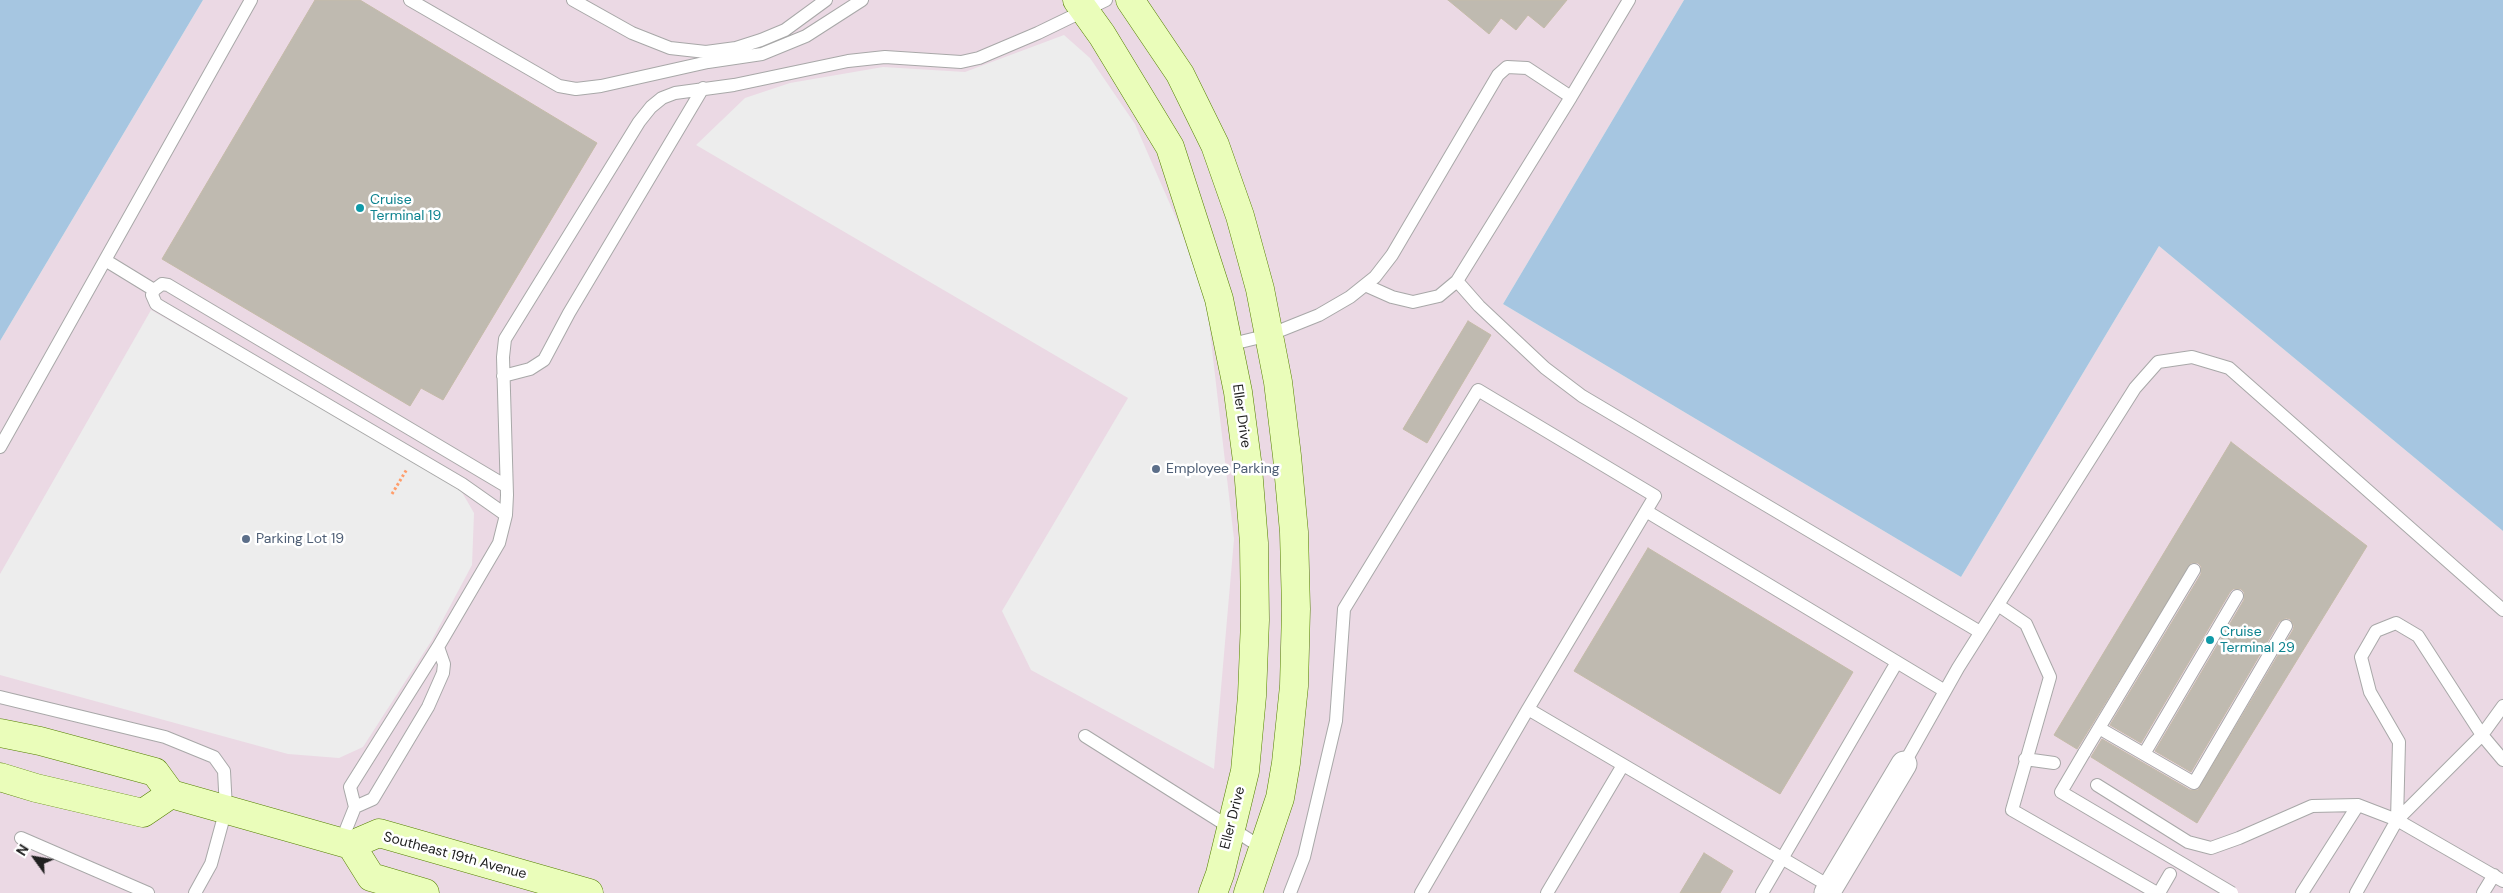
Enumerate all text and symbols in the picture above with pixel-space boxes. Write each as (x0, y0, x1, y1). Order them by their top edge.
place label: Cruise Terminal 19 (370, 192, 441, 224)
marker: Cruise Terminal 19 (354, 202, 366, 214)
street label: Eller Drive (1228, 383, 1254, 449)
place label: Employee Parking (1166, 461, 1280, 477)
marker: Employee Parking (1150, 463, 1162, 475)
place label: Parking Lot 19 (256, 531, 344, 547)
marker: Parking Lot 19 (240, 533, 252, 545)
place label: Cruise Terminal 29 (2220, 624, 2295, 656)
marker: Cruise Terminal 29 (2204, 634, 2216, 646)
street label: Eller Drive (1217, 785, 1249, 851)
street label: Southeast 19th Avenue (382, 829, 528, 883)
north arrow (10, 833, 60, 883)
text: N (12, 841, 33, 859)

